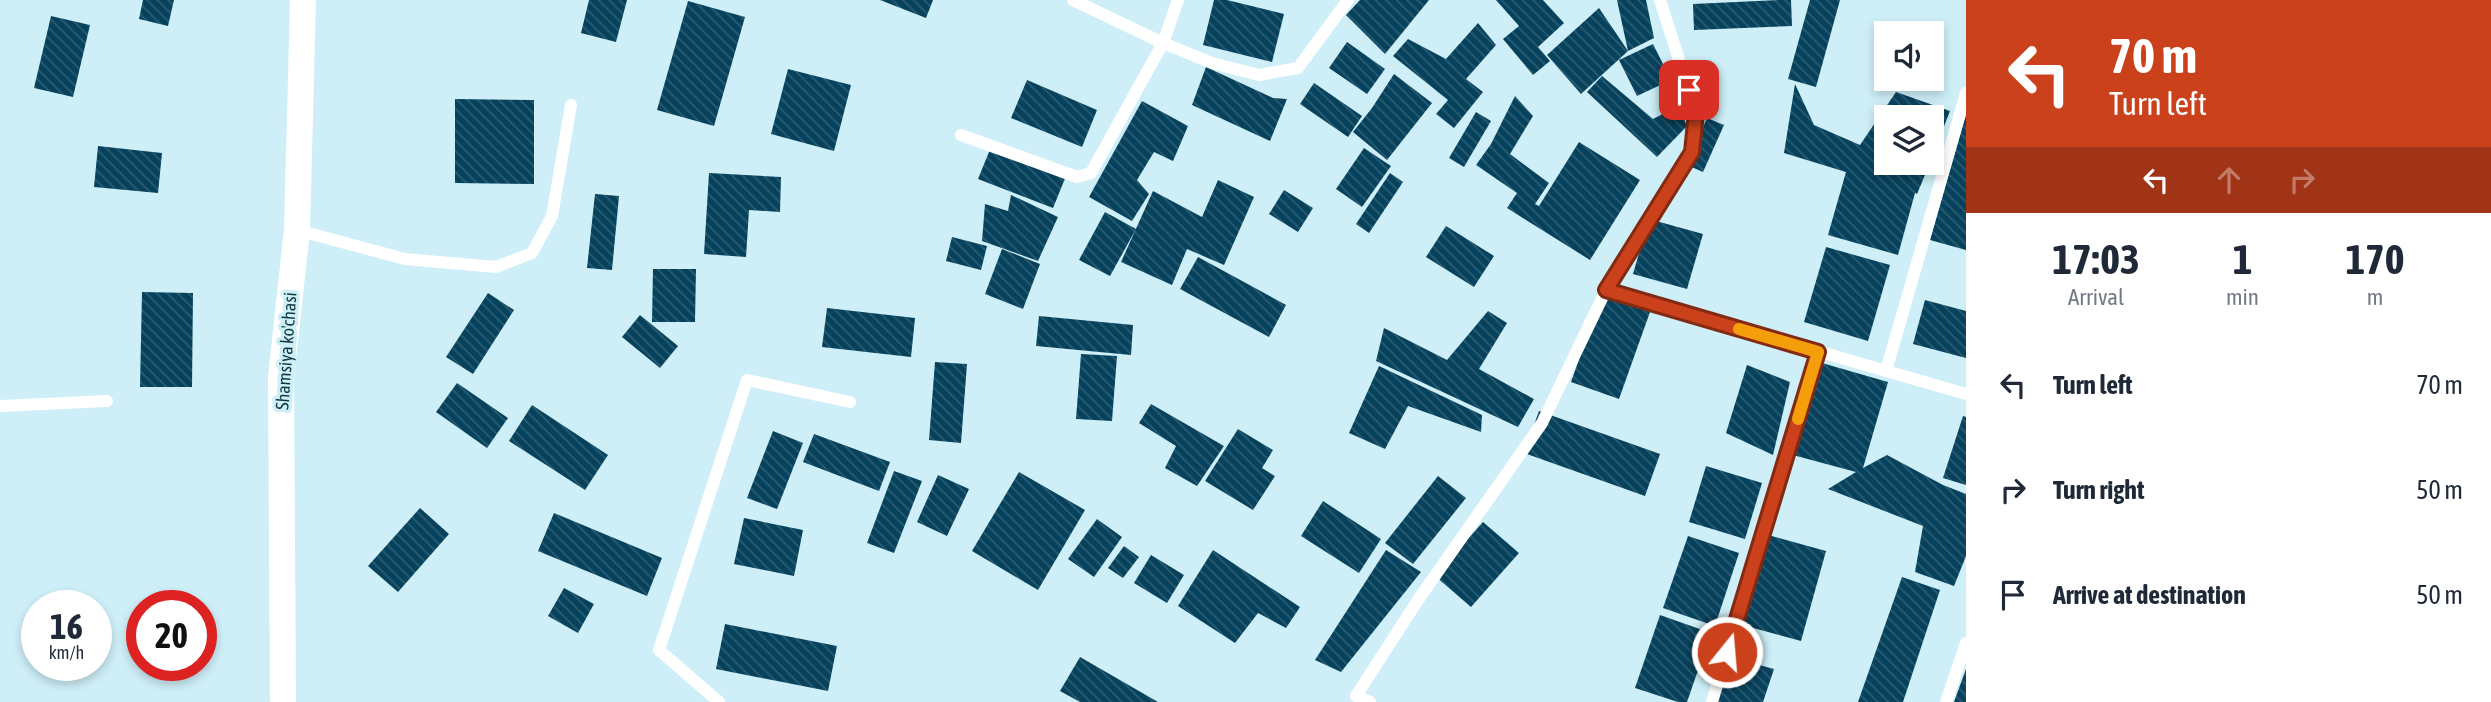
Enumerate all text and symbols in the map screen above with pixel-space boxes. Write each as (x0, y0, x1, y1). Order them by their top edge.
map controls (1874, 21, 1944, 175)
button: sound (1874, 21, 1944, 91)
text: 70 m (2109, 27, 2197, 83)
icon: left (1994, 28, 2085, 119)
pin (1659, 60, 1719, 120)
icon: arrive (1670, 71, 1708, 109)
text: Turn left (2109, 85, 2207, 122)
button: layers (1874, 105, 1944, 175)
icon: left (2137, 161, 2175, 199)
icon: ahead (2210, 161, 2248, 199)
icon: right (2283, 161, 2321, 199)
text: 17:03 (2052, 235, 2140, 283)
text: 1 (2233, 235, 2252, 283)
text: 170 (2345, 235, 2405, 283)
text: Arrival (2068, 284, 2124, 310)
text: min (2226, 284, 2259, 310)
text: m (2367, 284, 2383, 310)
street label: Shamsiya ko'chasi (271, 291, 301, 411)
icon: left (1994, 366, 2032, 404)
text: Turn left (2053, 370, 2133, 400)
text: 70 m (2416, 370, 2463, 400)
icon: right (1994, 471, 2032, 509)
text: Turn right (2053, 475, 2144, 505)
text: 50 m (2416, 475, 2463, 505)
icon: arrive (1994, 576, 2032, 614)
text: Arrive at destination (2053, 580, 2246, 610)
text: 50 m (2416, 580, 2463, 610)
speed limit sign: 20 (126, 590, 217, 681)
text: 16 (50, 606, 83, 646)
position arrow (1690, 615, 1764, 689)
text: km/h (49, 642, 84, 663)

